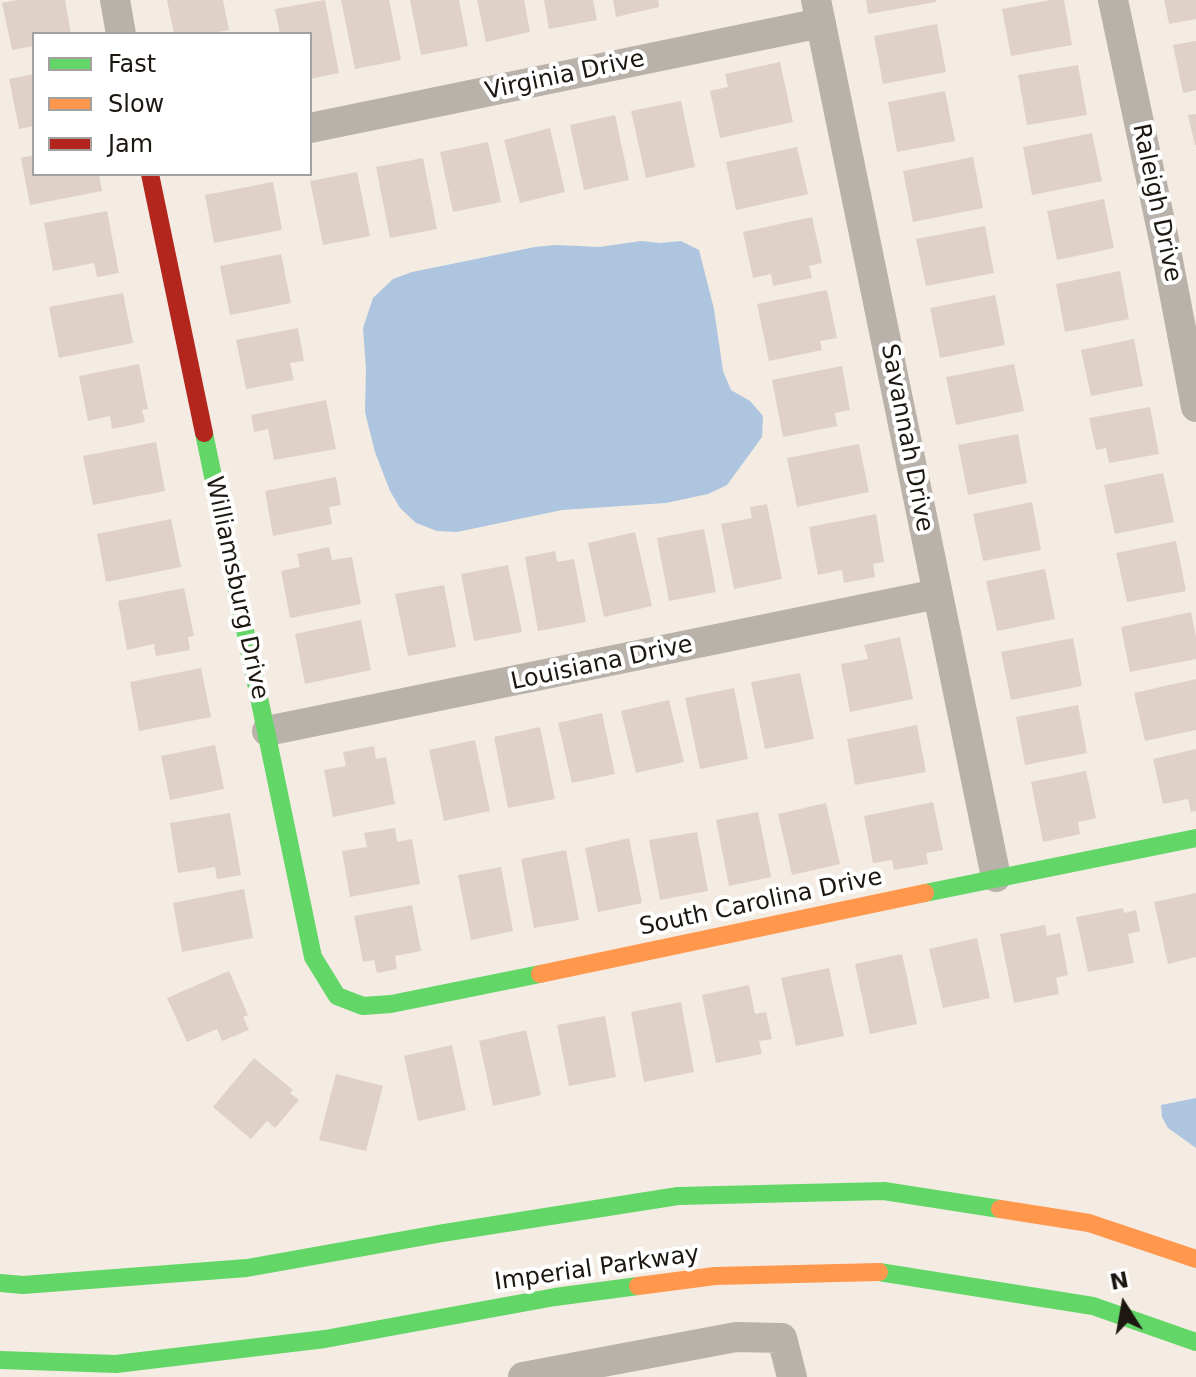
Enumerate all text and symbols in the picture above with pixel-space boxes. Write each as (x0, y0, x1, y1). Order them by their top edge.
legend (32, 32, 312, 176)
street label: Virginia Drive (483, 45, 647, 107)
text: Fast (108, 50, 156, 78)
text: Slow (108, 90, 164, 118)
street label: Raleigh Drive (1125, 121, 1187, 285)
text: Jam (108, 130, 153, 158)
street label: Savannah Drive (874, 342, 938, 534)
street label: Williamsburg Drive (198, 474, 274, 702)
street label: Louisiana Drive (509, 631, 695, 697)
street label: South Carolina Drive (637, 863, 885, 943)
street label: Imperial Parkway (493, 1240, 701, 1298)
north arrow (1084, 1265, 1164, 1345)
text: N (1108, 1267, 1131, 1295)

